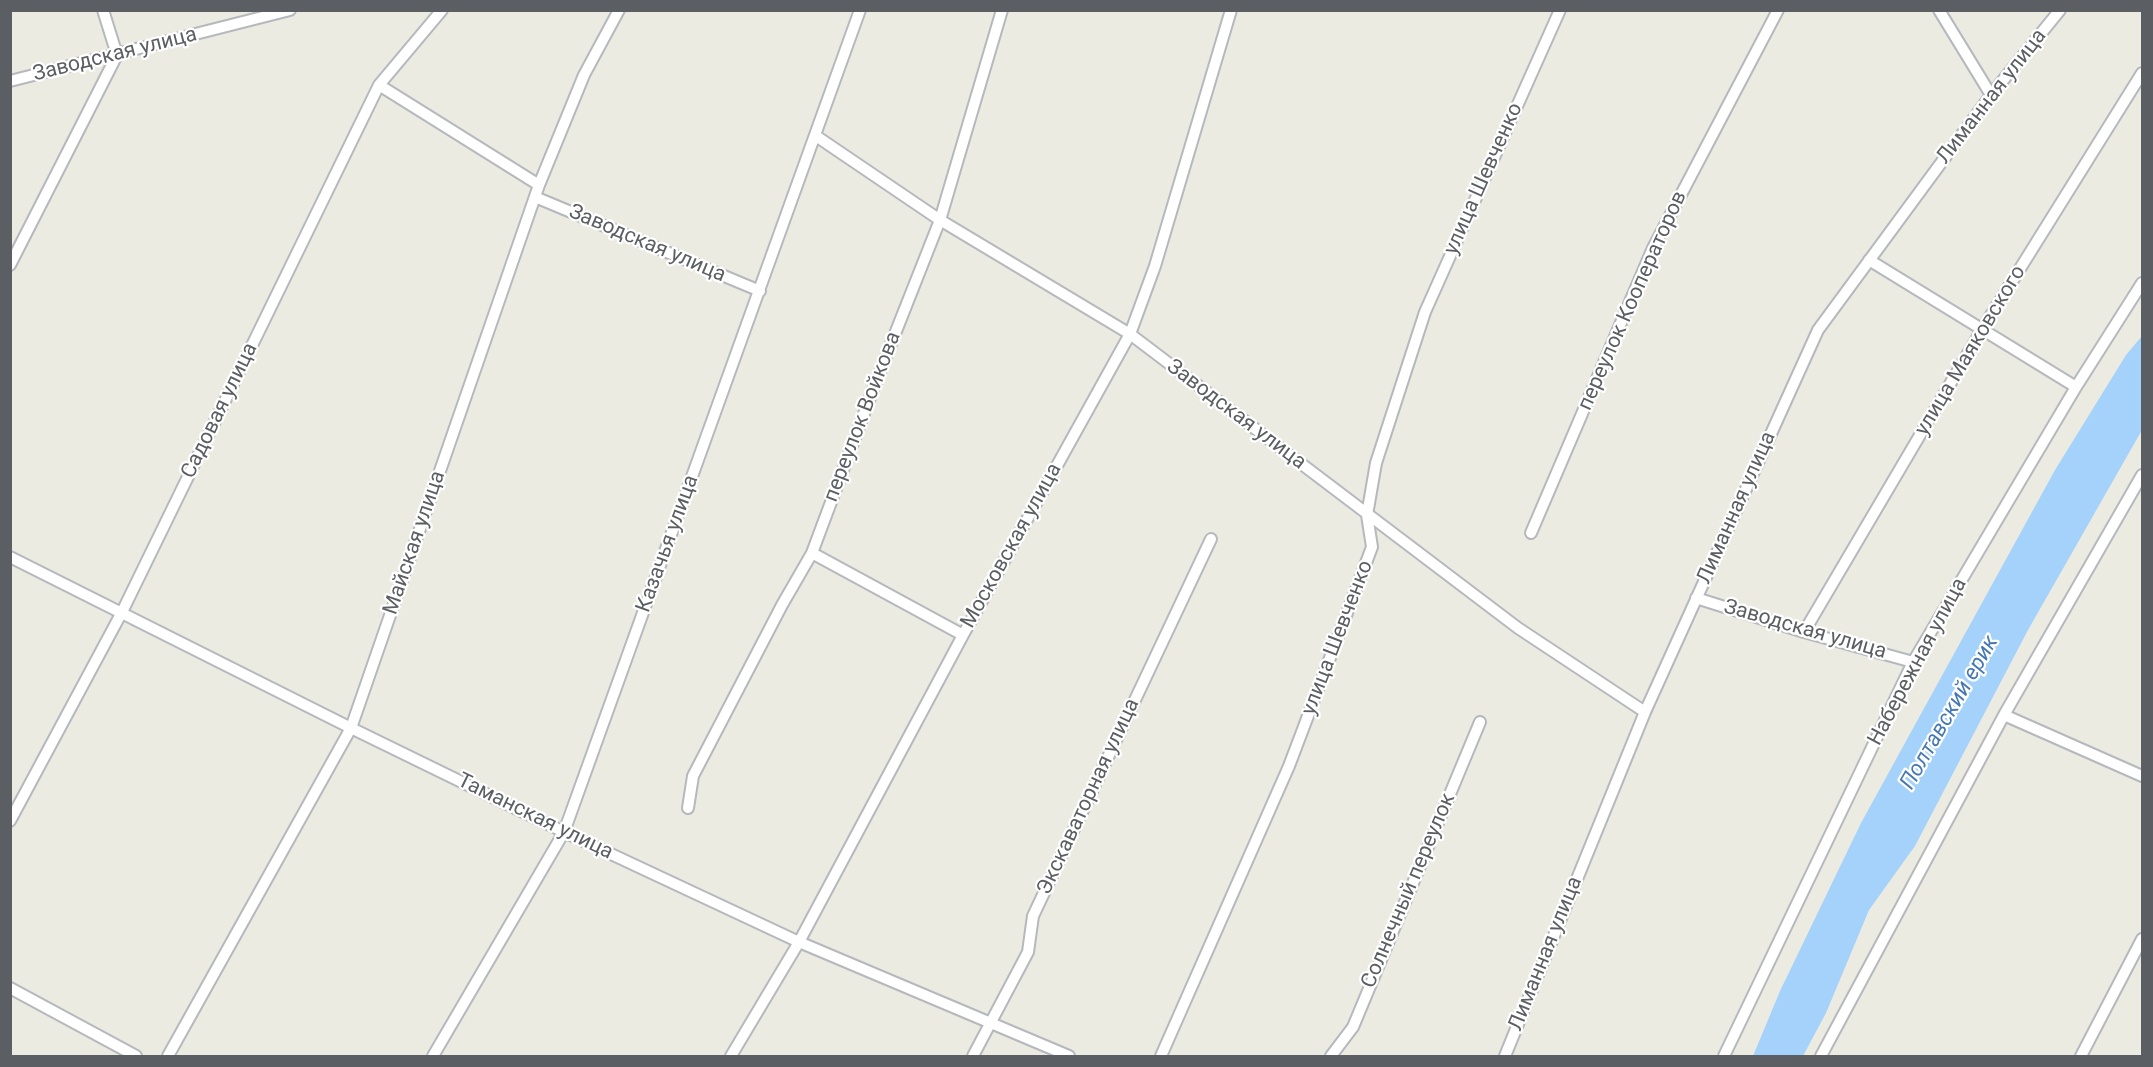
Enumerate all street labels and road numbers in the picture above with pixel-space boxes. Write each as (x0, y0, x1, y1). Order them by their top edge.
street label: Заводская улица (30, 22, 200, 88)
street label: Лиманная улица (1932, 25, 2052, 169)
street label: улица Шевченко (1439, 99, 1529, 259)
street label: переулок Кооператоров (1573, 188, 1693, 414)
street label: Заводская улица (565, 200, 729, 288)
street label: улица Маяковского (1910, 261, 2032, 441)
street label: переулок Войкова (819, 328, 907, 506)
street label: Садовая улица (176, 339, 264, 483)
street label: Заводская улица (1161, 354, 1311, 476)
street label: Лиманная улица (1692, 428, 1782, 588)
street label: Московская улица (956, 459, 1068, 633)
street label: Майская улица (379, 468, 451, 618)
street label: Казачья улица (631, 472, 705, 616)
street label: улица Шевченко (1297, 557, 1379, 719)
street label: Набережная улица (1863, 574, 1973, 750)
street label: Заводская улица (1721, 595, 1889, 665)
street label: Экскаваторная улица (1032, 695, 1146, 899)
street label: Таманская улица (453, 768, 617, 866)
street label: Солнечный переулок (1357, 790, 1461, 992)
street label: Лиманная улица (1504, 873, 1588, 1035)

